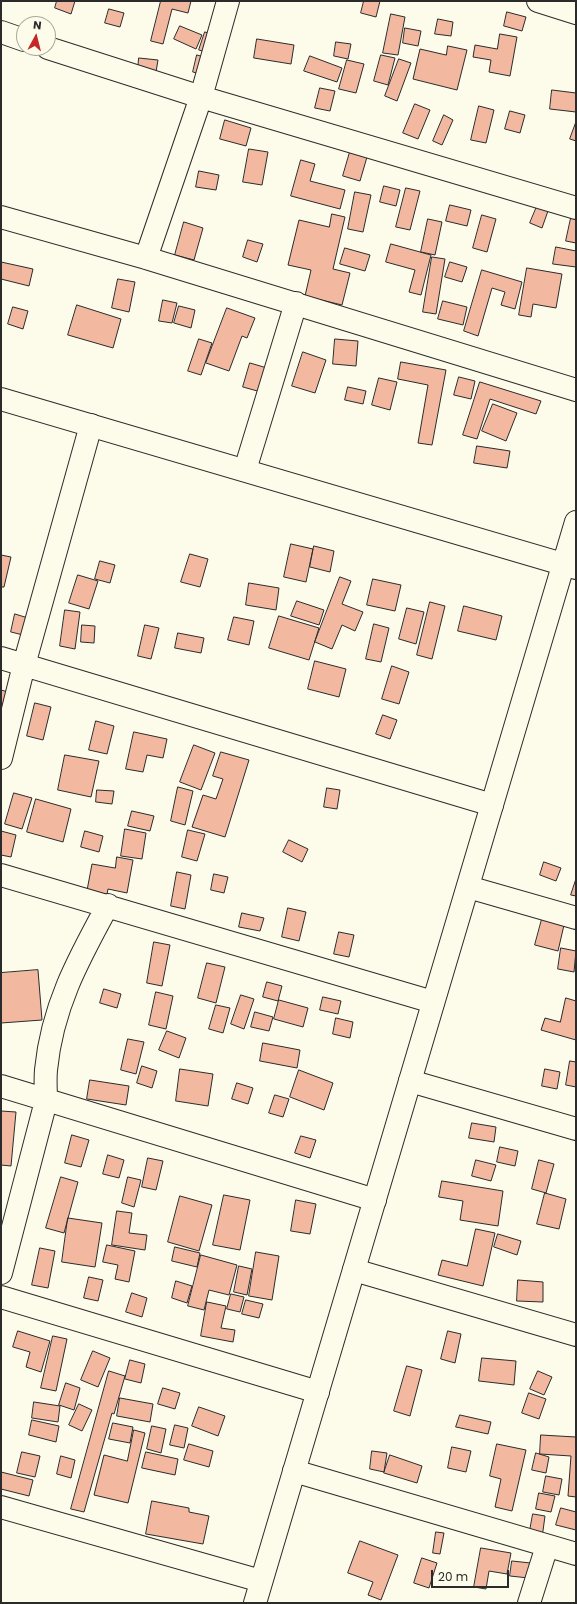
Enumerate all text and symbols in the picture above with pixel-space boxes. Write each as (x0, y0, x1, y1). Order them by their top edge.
north arrow (16, 16, 56, 56)
text: N (32, 17, 42, 34)
scale bar (433, 1562, 511, 1588)
text: 20 m (438, 1568, 468, 1585)

